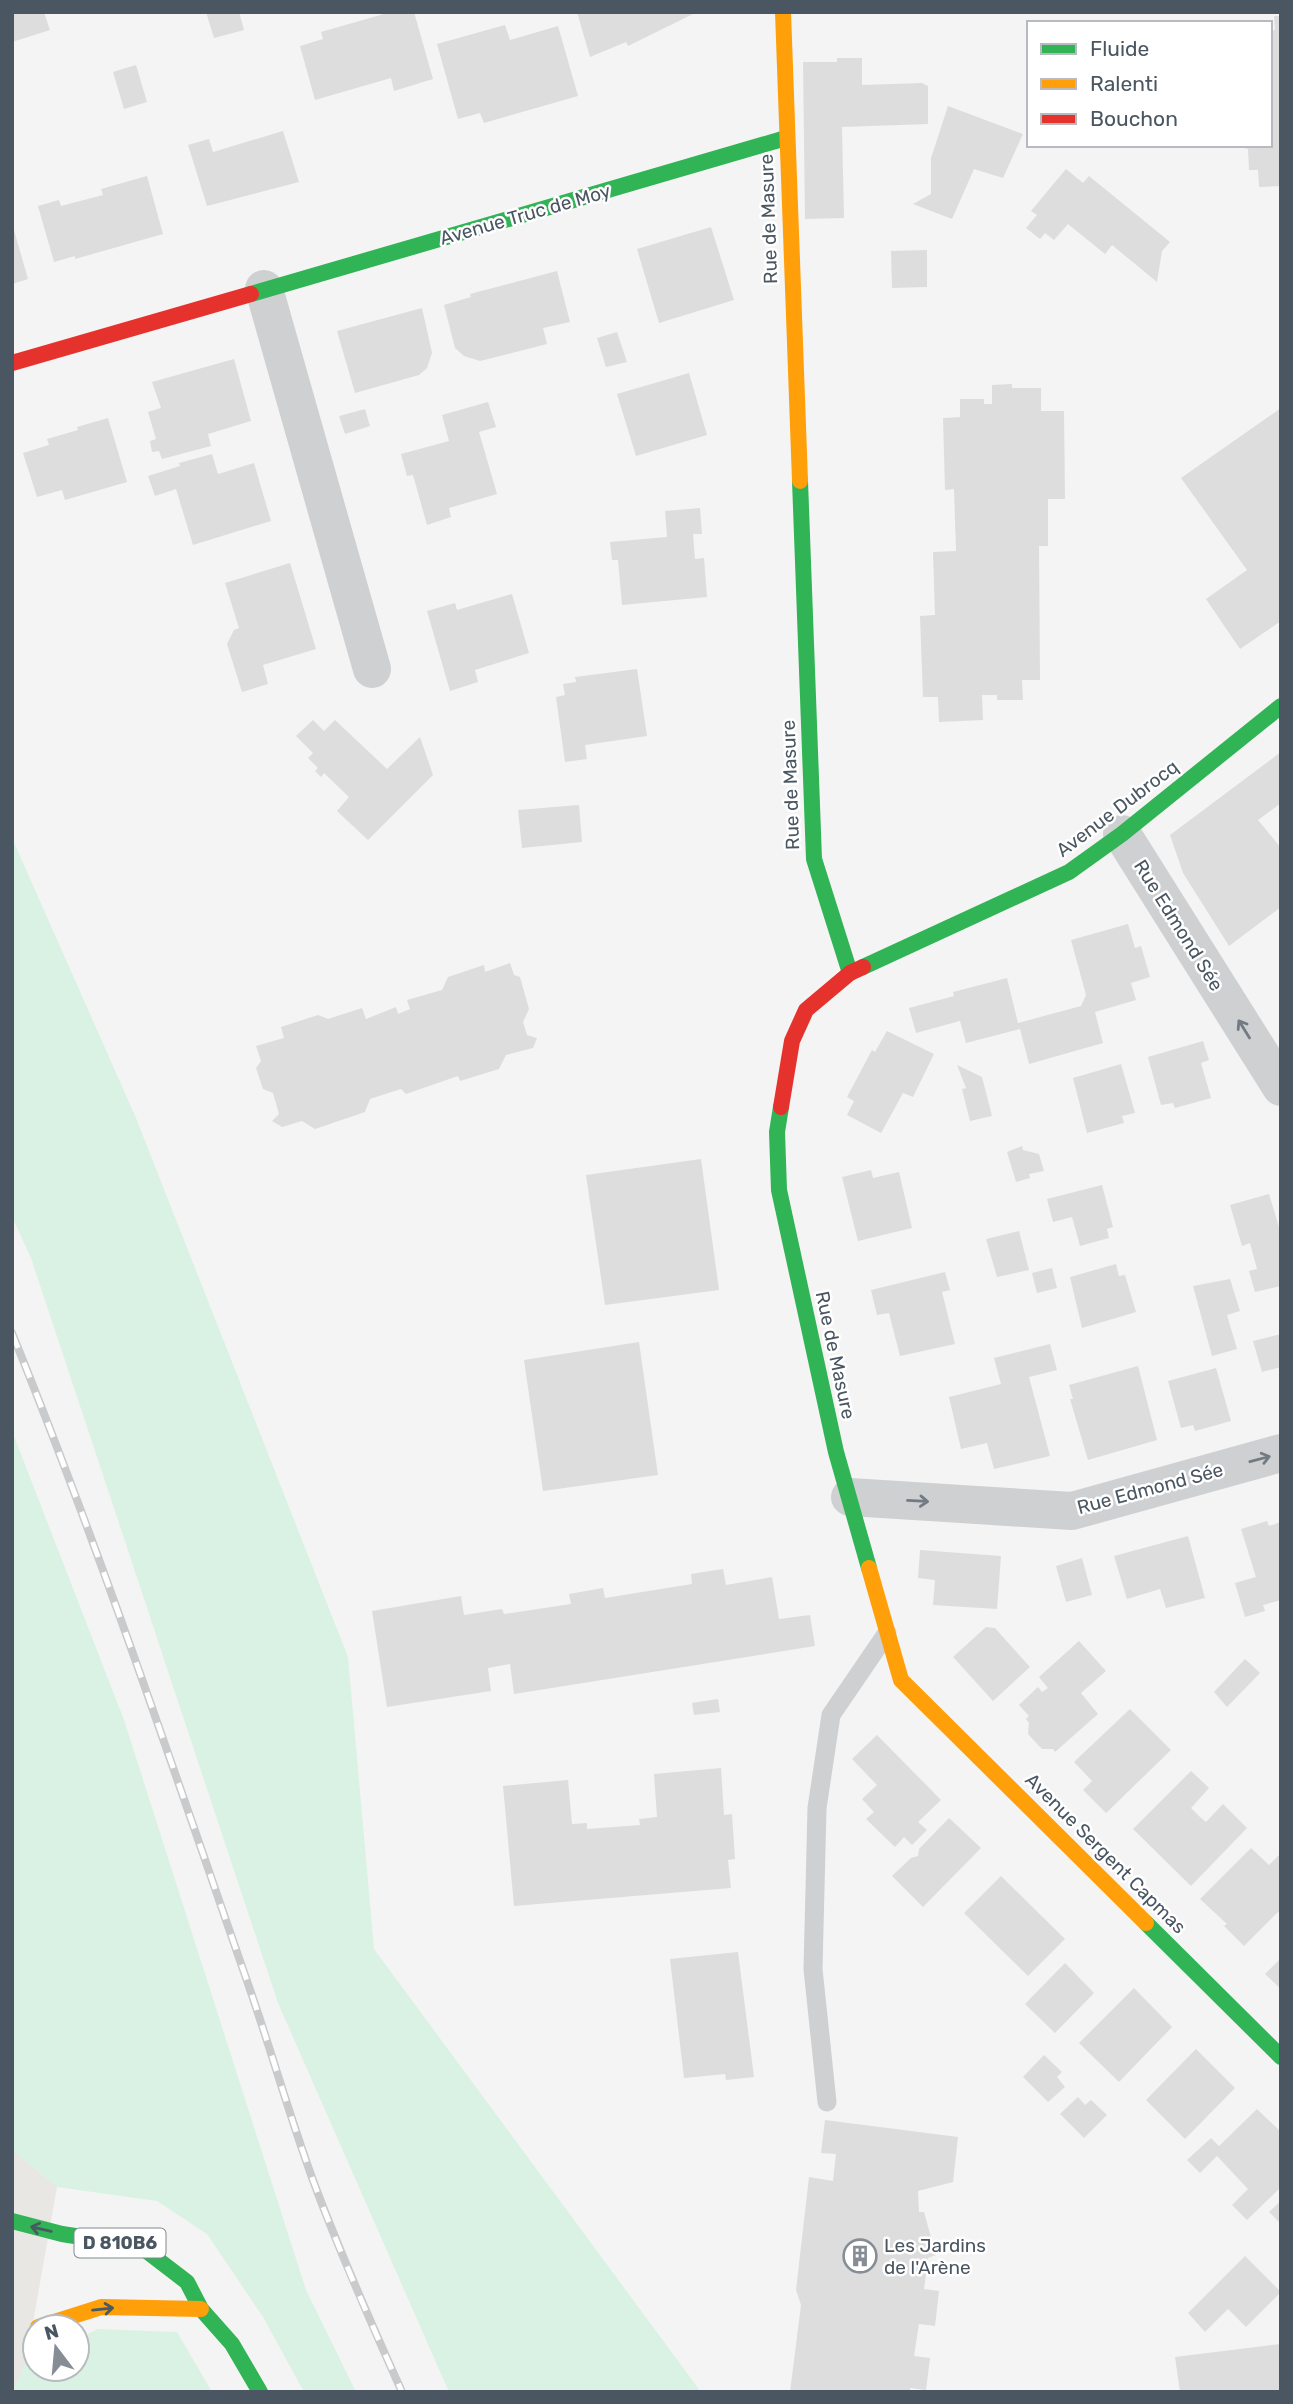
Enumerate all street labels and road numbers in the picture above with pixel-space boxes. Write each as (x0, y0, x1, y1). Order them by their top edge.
street label: Rue de Masure (755, 154, 782, 284)
street label: Avenue Truc de Moy (437, 179, 613, 250)
street label: Rue de Masure (777, 720, 804, 850)
street label: Avenue Dubrocq (1052, 755, 1183, 862)
street label: Rue Edmond Sée (1129, 855, 1228, 995)
street label: Rue de Masure (811, 1289, 860, 1421)
street label: Rue Edmond Sée (1075, 1458, 1226, 1519)
street label: Avenue Sergent Capmas (1021, 1768, 1191, 1938)
road number: D 810B6 (74, 2228, 166, 2258)

